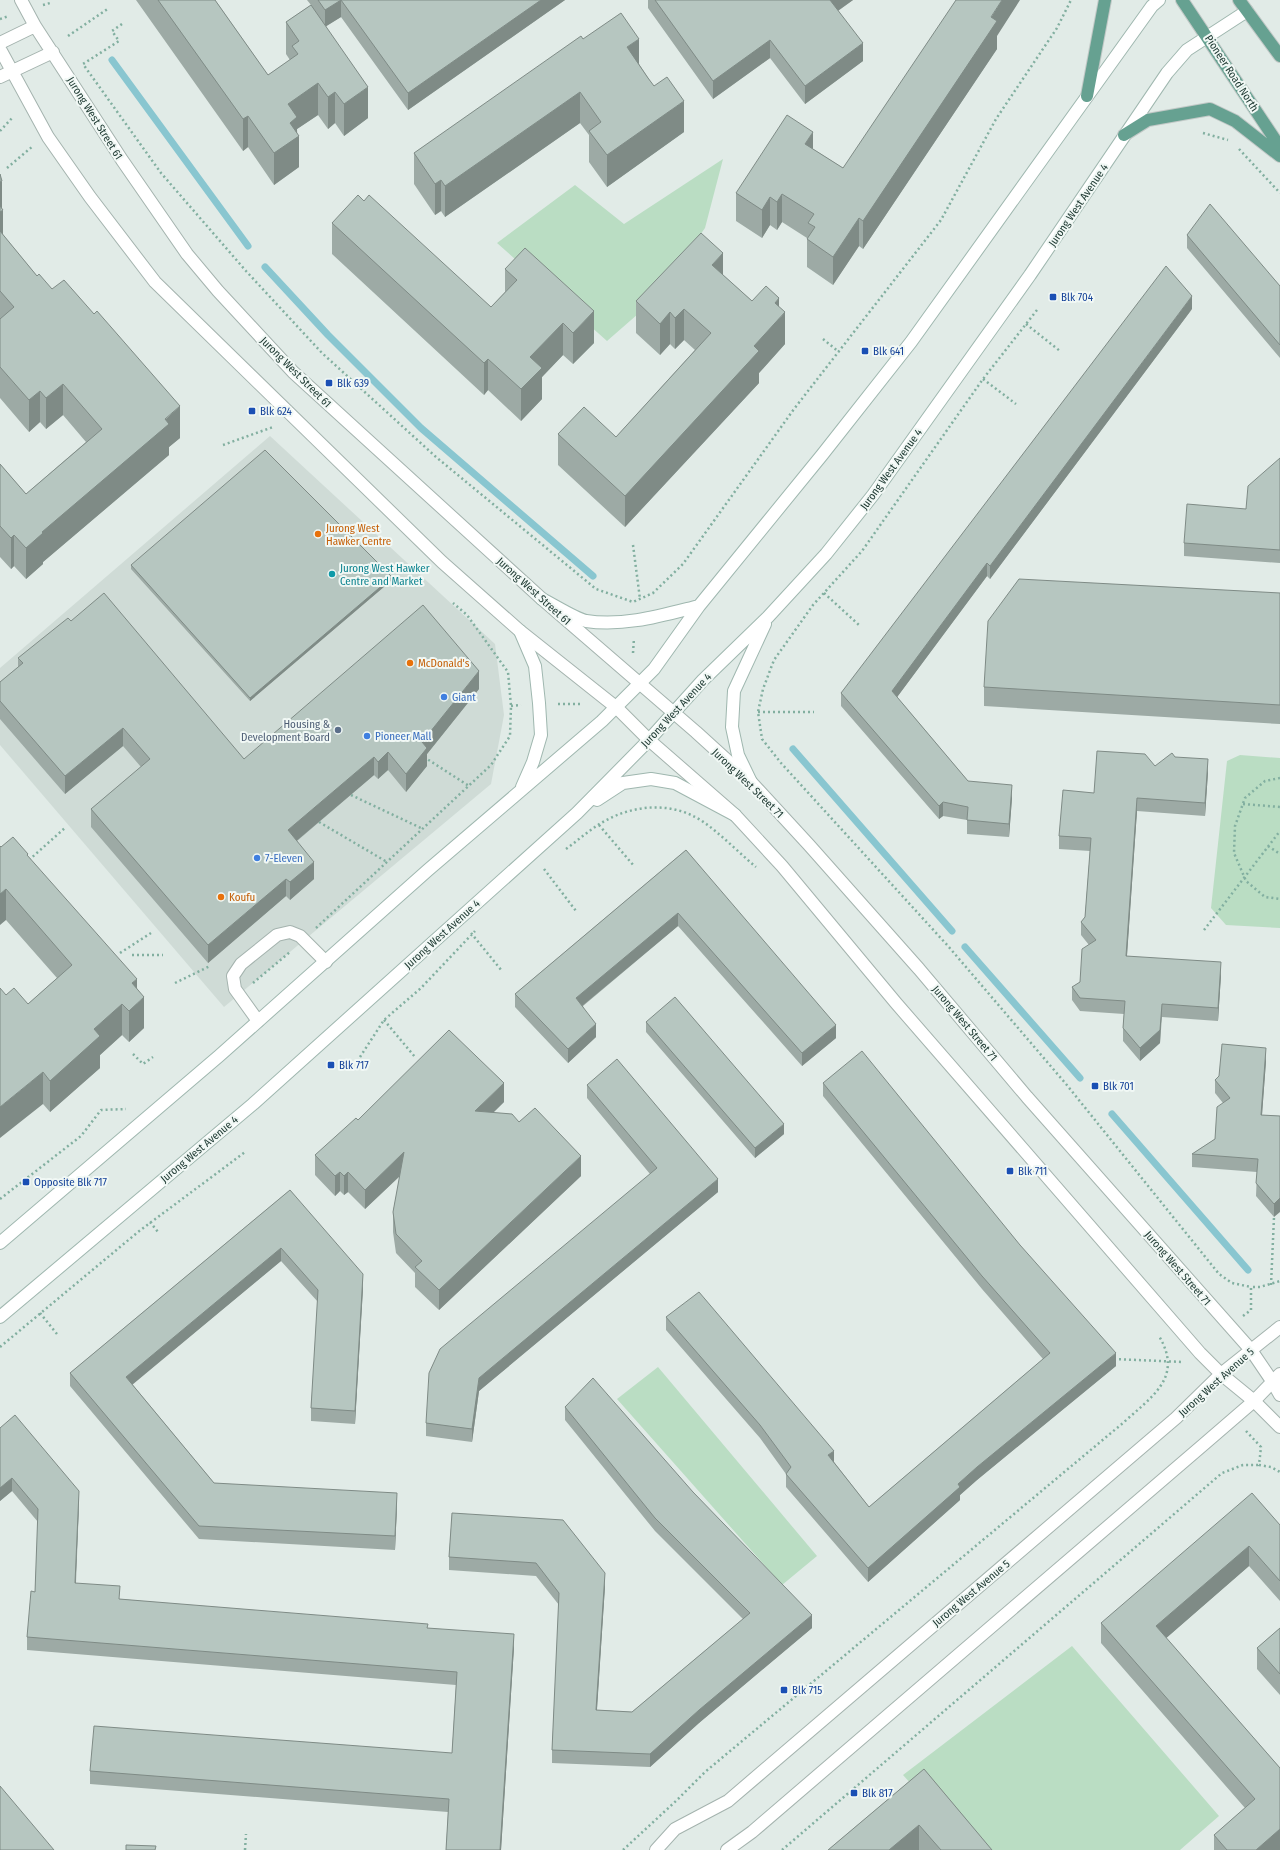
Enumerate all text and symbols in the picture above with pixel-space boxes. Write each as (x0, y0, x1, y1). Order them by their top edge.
street label: Pioneer Road North (1202, 33, 1261, 114)
street label: Jurong West Street 61 (64, 75, 125, 162)
street label: Jurong West Avenue 4 (1046, 161, 1111, 249)
place label: Blk 704 (1061, 291, 1094, 304)
marker: Blk 704 (1048, 292, 1058, 302)
street label: Jurong West Street 61 (257, 334, 334, 411)
place label: Blk 641 (873, 345, 904, 358)
marker: Blk 641 (860, 346, 870, 356)
place label: Blk 639 (337, 377, 369, 390)
marker: Blk 639 (324, 378, 334, 388)
place label: Blk 624 (260, 405, 293, 418)
marker: Blk 624 (247, 406, 257, 416)
street label: Jurong West Avenue 4 (858, 426, 926, 512)
place label: Jurong West Hawker Centre (326, 522, 391, 548)
marker: Jurong West Hawker Centre (313, 529, 323, 539)
street label: Jurong West Street 61 (494, 555, 573, 628)
place label: Jurong West Hawker Centre and Market (340, 562, 430, 588)
marker: Jurong West Hawker Centre and Market (327, 569, 337, 579)
place label: McDonald's (418, 657, 470, 670)
marker: McDonald's (405, 658, 415, 668)
street label: Jurong West Avenue 4 (639, 670, 715, 750)
place label: Giant (452, 691, 476, 704)
marker: Giant (439, 692, 449, 702)
place label: Housing & Development Board (241, 718, 330, 744)
marker: Housing & Development Board (333, 725, 343, 735)
place label: Pioneer Mall (375, 730, 431, 743)
marker: Pioneer Mall (362, 731, 372, 741)
street label: Jurong West Street 71 (709, 746, 786, 821)
place label: 7-Eleven (265, 852, 303, 865)
marker: 7-Eleven (252, 853, 262, 863)
place label: Koufu (229, 891, 255, 904)
marker: Koufu (216, 892, 226, 902)
street label: Jurong West Avenue 4 (402, 897, 483, 972)
street label: Jurong West Street 71 (929, 983, 1000, 1064)
place label: Blk 717 (339, 1059, 369, 1072)
marker: Blk 717 (326, 1060, 336, 1070)
place label: Blk 701 (1103, 1080, 1134, 1093)
marker: Blk 701 (1090, 1081, 1100, 1091)
street label: Jurong West Avenue 4 (158, 1113, 241, 1186)
place label: Blk 711 (1018, 1165, 1047, 1178)
marker: Blk 711 (1005, 1166, 1015, 1176)
place label: Opposite Blk 717 (34, 1176, 108, 1189)
marker: Opposite Blk 717 (21, 1177, 31, 1187)
street label: Jurong West Street 71 (1142, 1228, 1213, 1308)
street label: Jurong West Avenue 5 (1176, 1345, 1257, 1420)
street label: Jurong West Avenue 5 (930, 1557, 1013, 1629)
place label: Blk 715 (792, 1684, 822, 1697)
marker: Blk 715 (779, 1685, 789, 1695)
place label: Blk 817 (862, 1787, 893, 1800)
marker: Blk 817 (849, 1788, 859, 1798)

